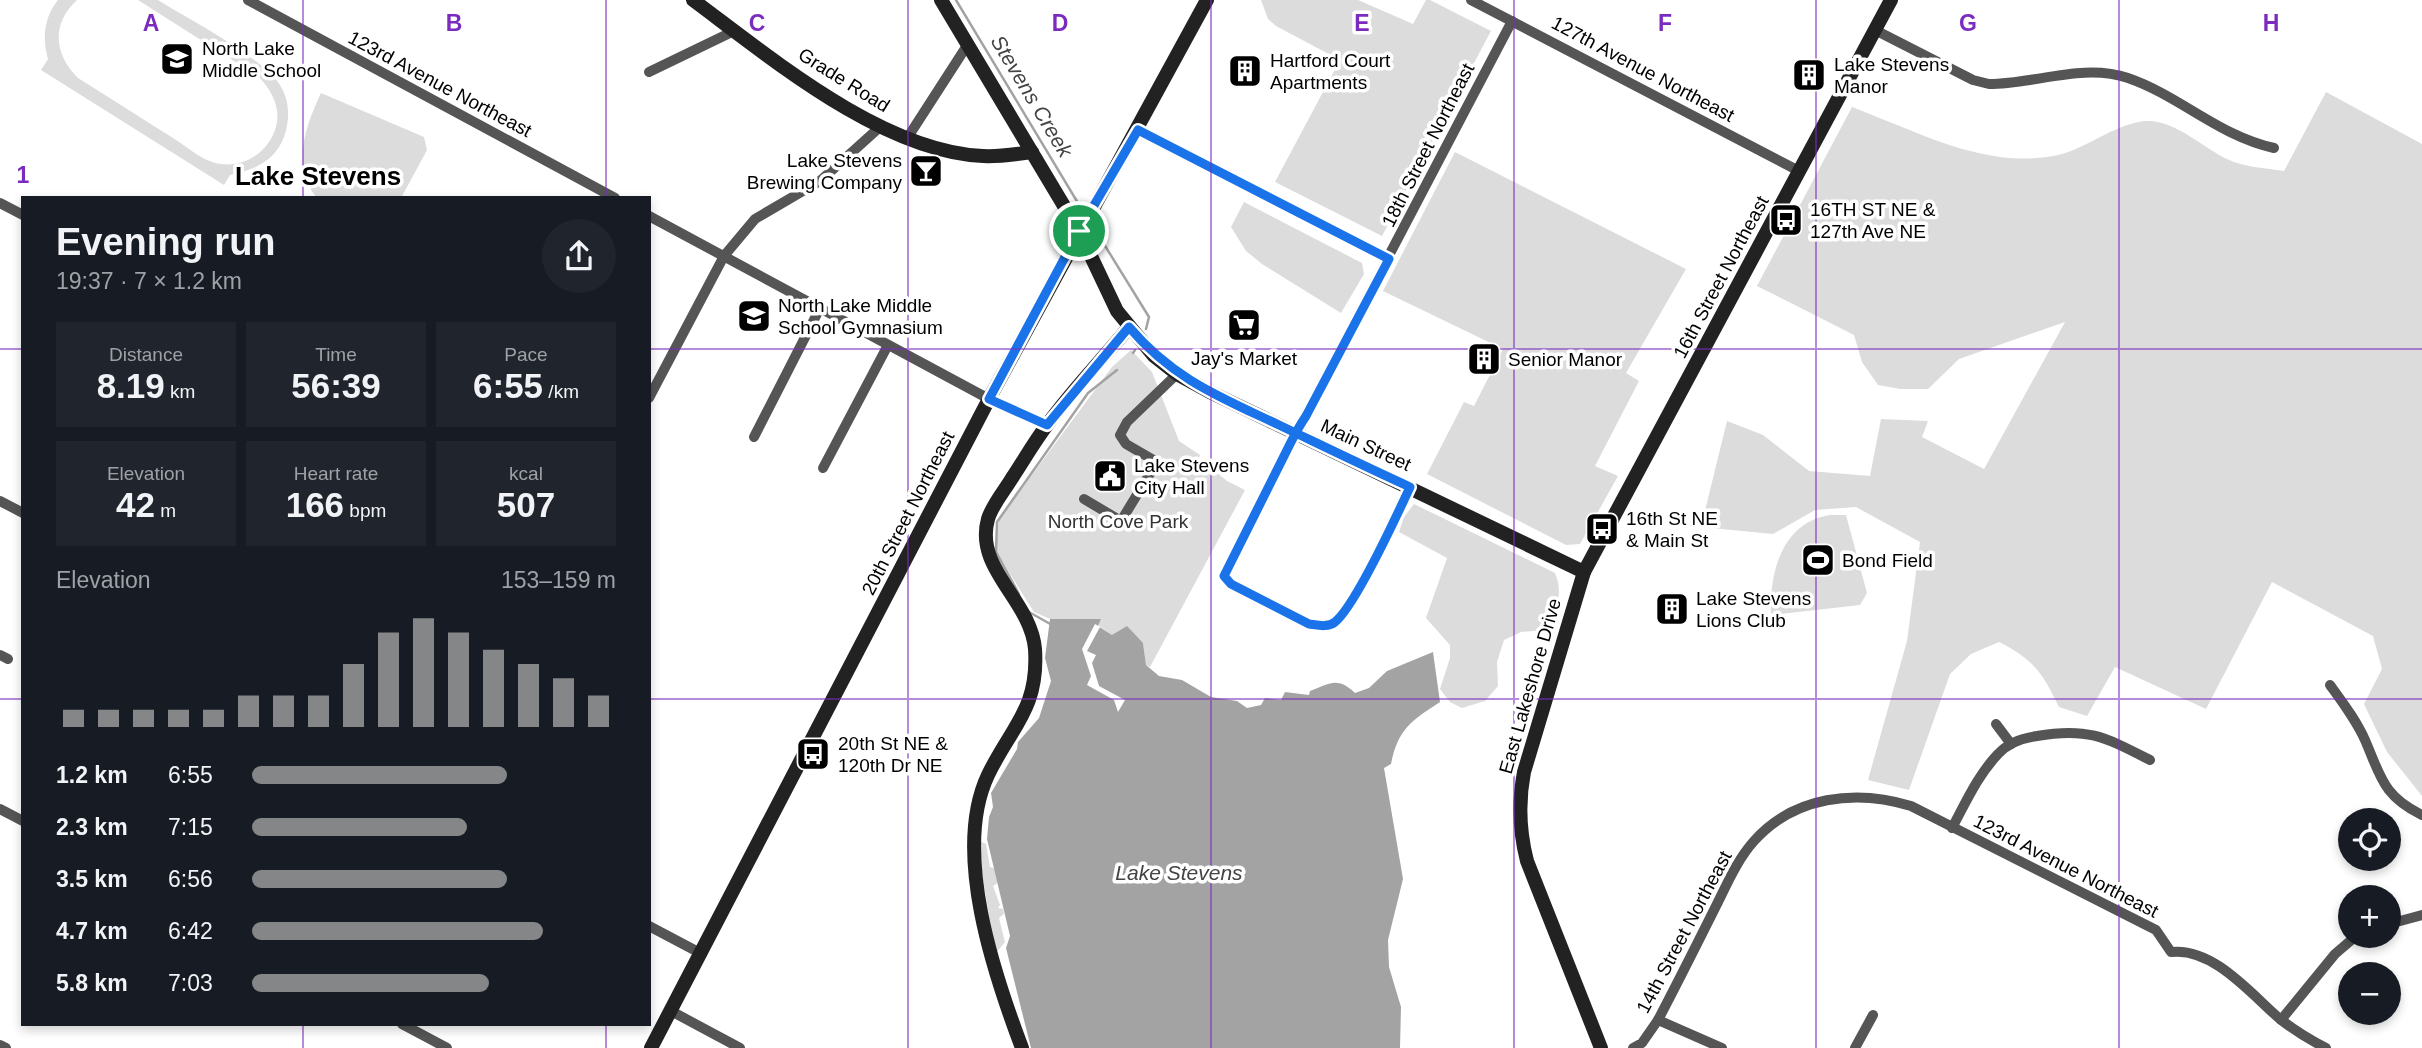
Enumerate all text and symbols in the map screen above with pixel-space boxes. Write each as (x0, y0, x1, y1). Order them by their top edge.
text: A (143, 10, 159, 36)
text: B (446, 10, 462, 36)
text: C (749, 10, 765, 36)
text: D (1052, 10, 1068, 36)
text: E (1354, 10, 1370, 36)
text: F (1658, 10, 1672, 36)
text: G (1959, 10, 1977, 36)
text: H (2263, 10, 2279, 36)
street label: 127th Avenue Northeast (1548, 12, 1738, 126)
street label: 123rd Avenue Northeast (345, 27, 536, 142)
water label: Stevens Creek (987, 31, 1078, 162)
place label: North Lake Middle School (202, 38, 321, 81)
school or university icon: North Lake Middle School (158, 40, 196, 78)
street label: Grade Road (795, 44, 893, 116)
place label: Hartford Court Apartments (1270, 50, 1391, 93)
building icon: Hartford Court Apartments (1226, 52, 1264, 90)
place label: Lake Stevens Manor (1834, 54, 1949, 97)
building icon: Lake Stevens Manor (1790, 56, 1828, 94)
street label: 18th Street Northeast (1378, 59, 1479, 230)
place label: Lake Stevens Brewing Company (747, 150, 902, 193)
bar icon: Lake Stevens Brewing Company (907, 152, 945, 190)
district label: Lake Stevens (235, 161, 401, 191)
text: 1 (17, 162, 30, 188)
street label: 16th Street Northeast (1669, 192, 1773, 362)
place label: 16TH ST NE & 127th Ave NE (1810, 199, 1936, 242)
pin (1049, 201, 1109, 261)
bus stop icon: 16TH ST NE & 127th Ave NE (1767, 201, 1805, 239)
icon: arrive (1060, 212, 1098, 250)
button: share (542, 219, 616, 293)
text: Evening run (56, 221, 276, 263)
text: 19:37 · 7 × 1.2 km (56, 268, 242, 294)
place label: North Lake Middle School Gymnasium (778, 295, 943, 338)
school or university icon: North Lake Middle School Gymnasium (735, 297, 773, 335)
supermarket icon: Jay's Market (1225, 306, 1263, 344)
building icon: Senior Manor (1465, 340, 1503, 378)
text: Distance (109, 344, 183, 365)
text: Time (315, 344, 357, 365)
text: Pace (504, 344, 548, 365)
place label: Jay's Market (1191, 348, 1298, 369)
place label: Senior Manor (1508, 349, 1623, 370)
text: 8.19 (97, 366, 165, 405)
text: 56:39 (291, 366, 381, 405)
text: 6:55 (473, 366, 543, 405)
text: km (165, 381, 195, 402)
text: /km (543, 381, 579, 402)
street label: Main Street (1318, 415, 1415, 475)
street label: 20th Street Northeast (858, 427, 959, 598)
place label: Lake Stevens City Hall (1134, 455, 1249, 498)
public building icon: Lake Stevens City Hall (1091, 457, 1129, 495)
text: Elevation (107, 463, 185, 484)
text: Heart rate (294, 463, 378, 484)
text: kcal (509, 463, 543, 484)
text: 42 (116, 485, 155, 524)
text: 166 (286, 485, 344, 524)
text: 507 (497, 485, 555, 524)
text: m (155, 500, 176, 521)
text: bpm (344, 500, 386, 521)
place label: 16th St NE & Main St (1626, 508, 1718, 551)
bus stop icon: 16th St NE & Main St (1583, 510, 1621, 548)
park label: North Cove Park (1048, 511, 1189, 532)
sports icon: Bond Field (1799, 541, 1837, 579)
place label: Bond Field (1842, 550, 1933, 571)
text: Elevation (56, 567, 151, 593)
text: 153–159 m (501, 567, 616, 593)
place label: Lake Stevens Lions Club (1696, 588, 1811, 631)
building icon: Lake Stevens Lions Club (1653, 590, 1691, 628)
street label: East Lakeshore Drive (1495, 596, 1565, 776)
place label: 20th St NE & 120th Dr NE (838, 733, 948, 776)
bus stop icon: 20th St NE & 120th Dr NE (794, 735, 832, 773)
text: 1.2 km (56, 762, 128, 788)
text: 6:55 (168, 762, 213, 788)
map controls (2338, 808, 2401, 1025)
button: locate (2338, 808, 2401, 871)
street label: 123rd Avenue Northeast (1970, 810, 2163, 922)
text: 2.3 km (56, 814, 128, 840)
text: 7:15 (168, 814, 213, 840)
street label: 14th Street Northeast (1632, 847, 1736, 1017)
water label: Lake Stevens (1115, 861, 1243, 884)
text: 3.5 km (56, 866, 128, 892)
text: 6:56 (168, 866, 213, 892)
button: + (2338, 885, 2401, 948)
text: 4.7 km (56, 918, 128, 944)
text: 6:42 (168, 918, 213, 944)
button: − (2338, 962, 2401, 1025)
text: 5.8 km (56, 970, 128, 996)
text: 7:03 (168, 970, 213, 996)

